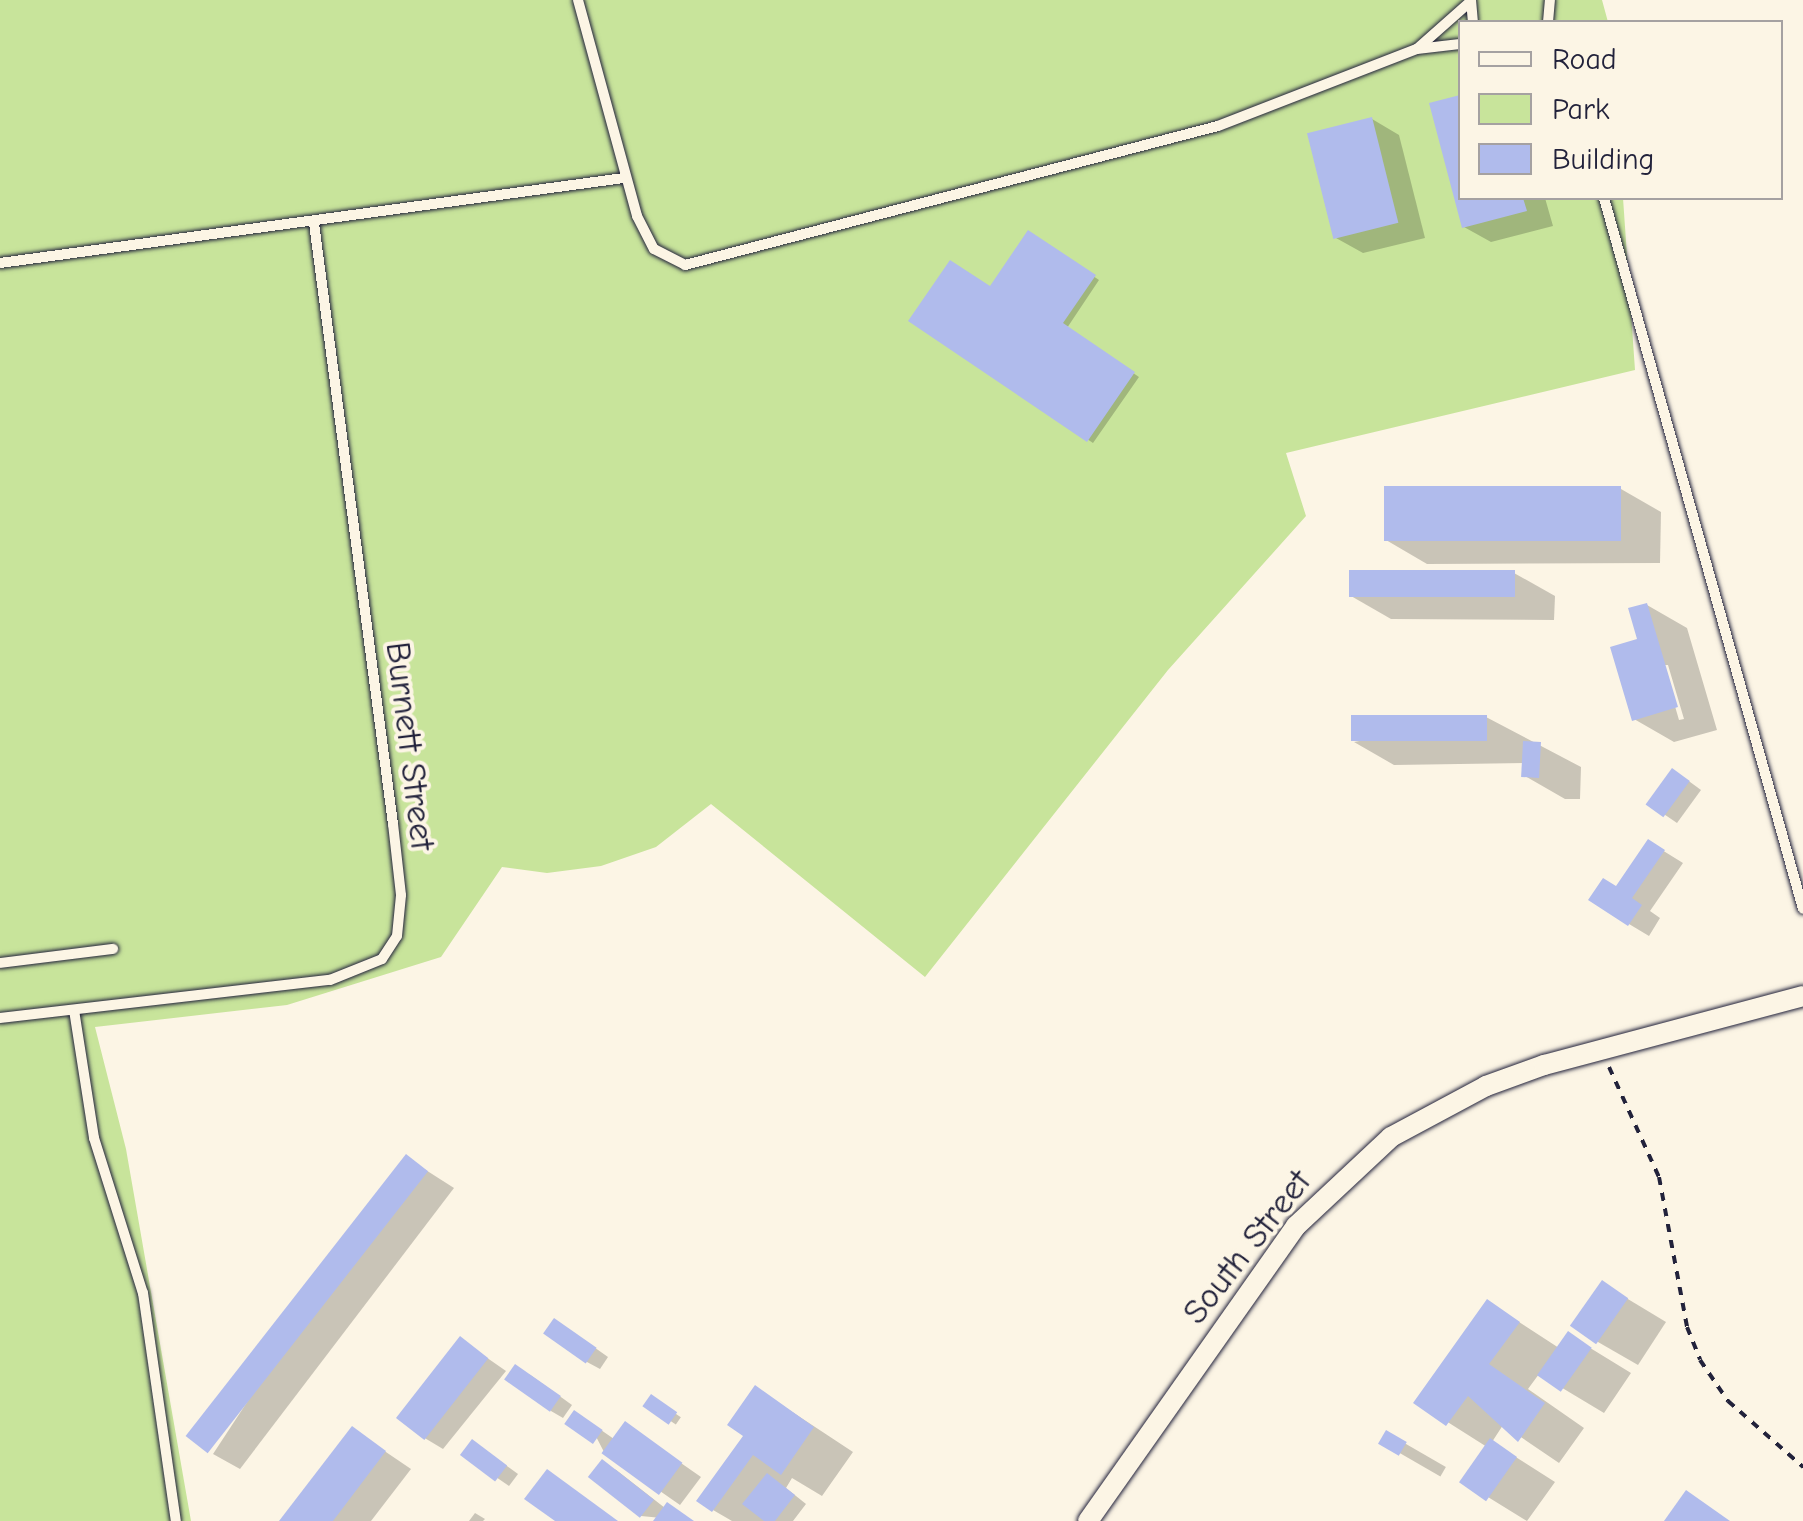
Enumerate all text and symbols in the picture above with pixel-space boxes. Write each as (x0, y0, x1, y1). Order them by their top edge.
legend (1458, 20, 1783, 200)
text: Road (1552, 42, 1617, 77)
text: Park (1552, 92, 1609, 127)
text: Building (1552, 142, 1655, 177)
street label: Burnett Street (376, 639, 444, 853)
street label: South Street (1174, 1162, 1320, 1332)

